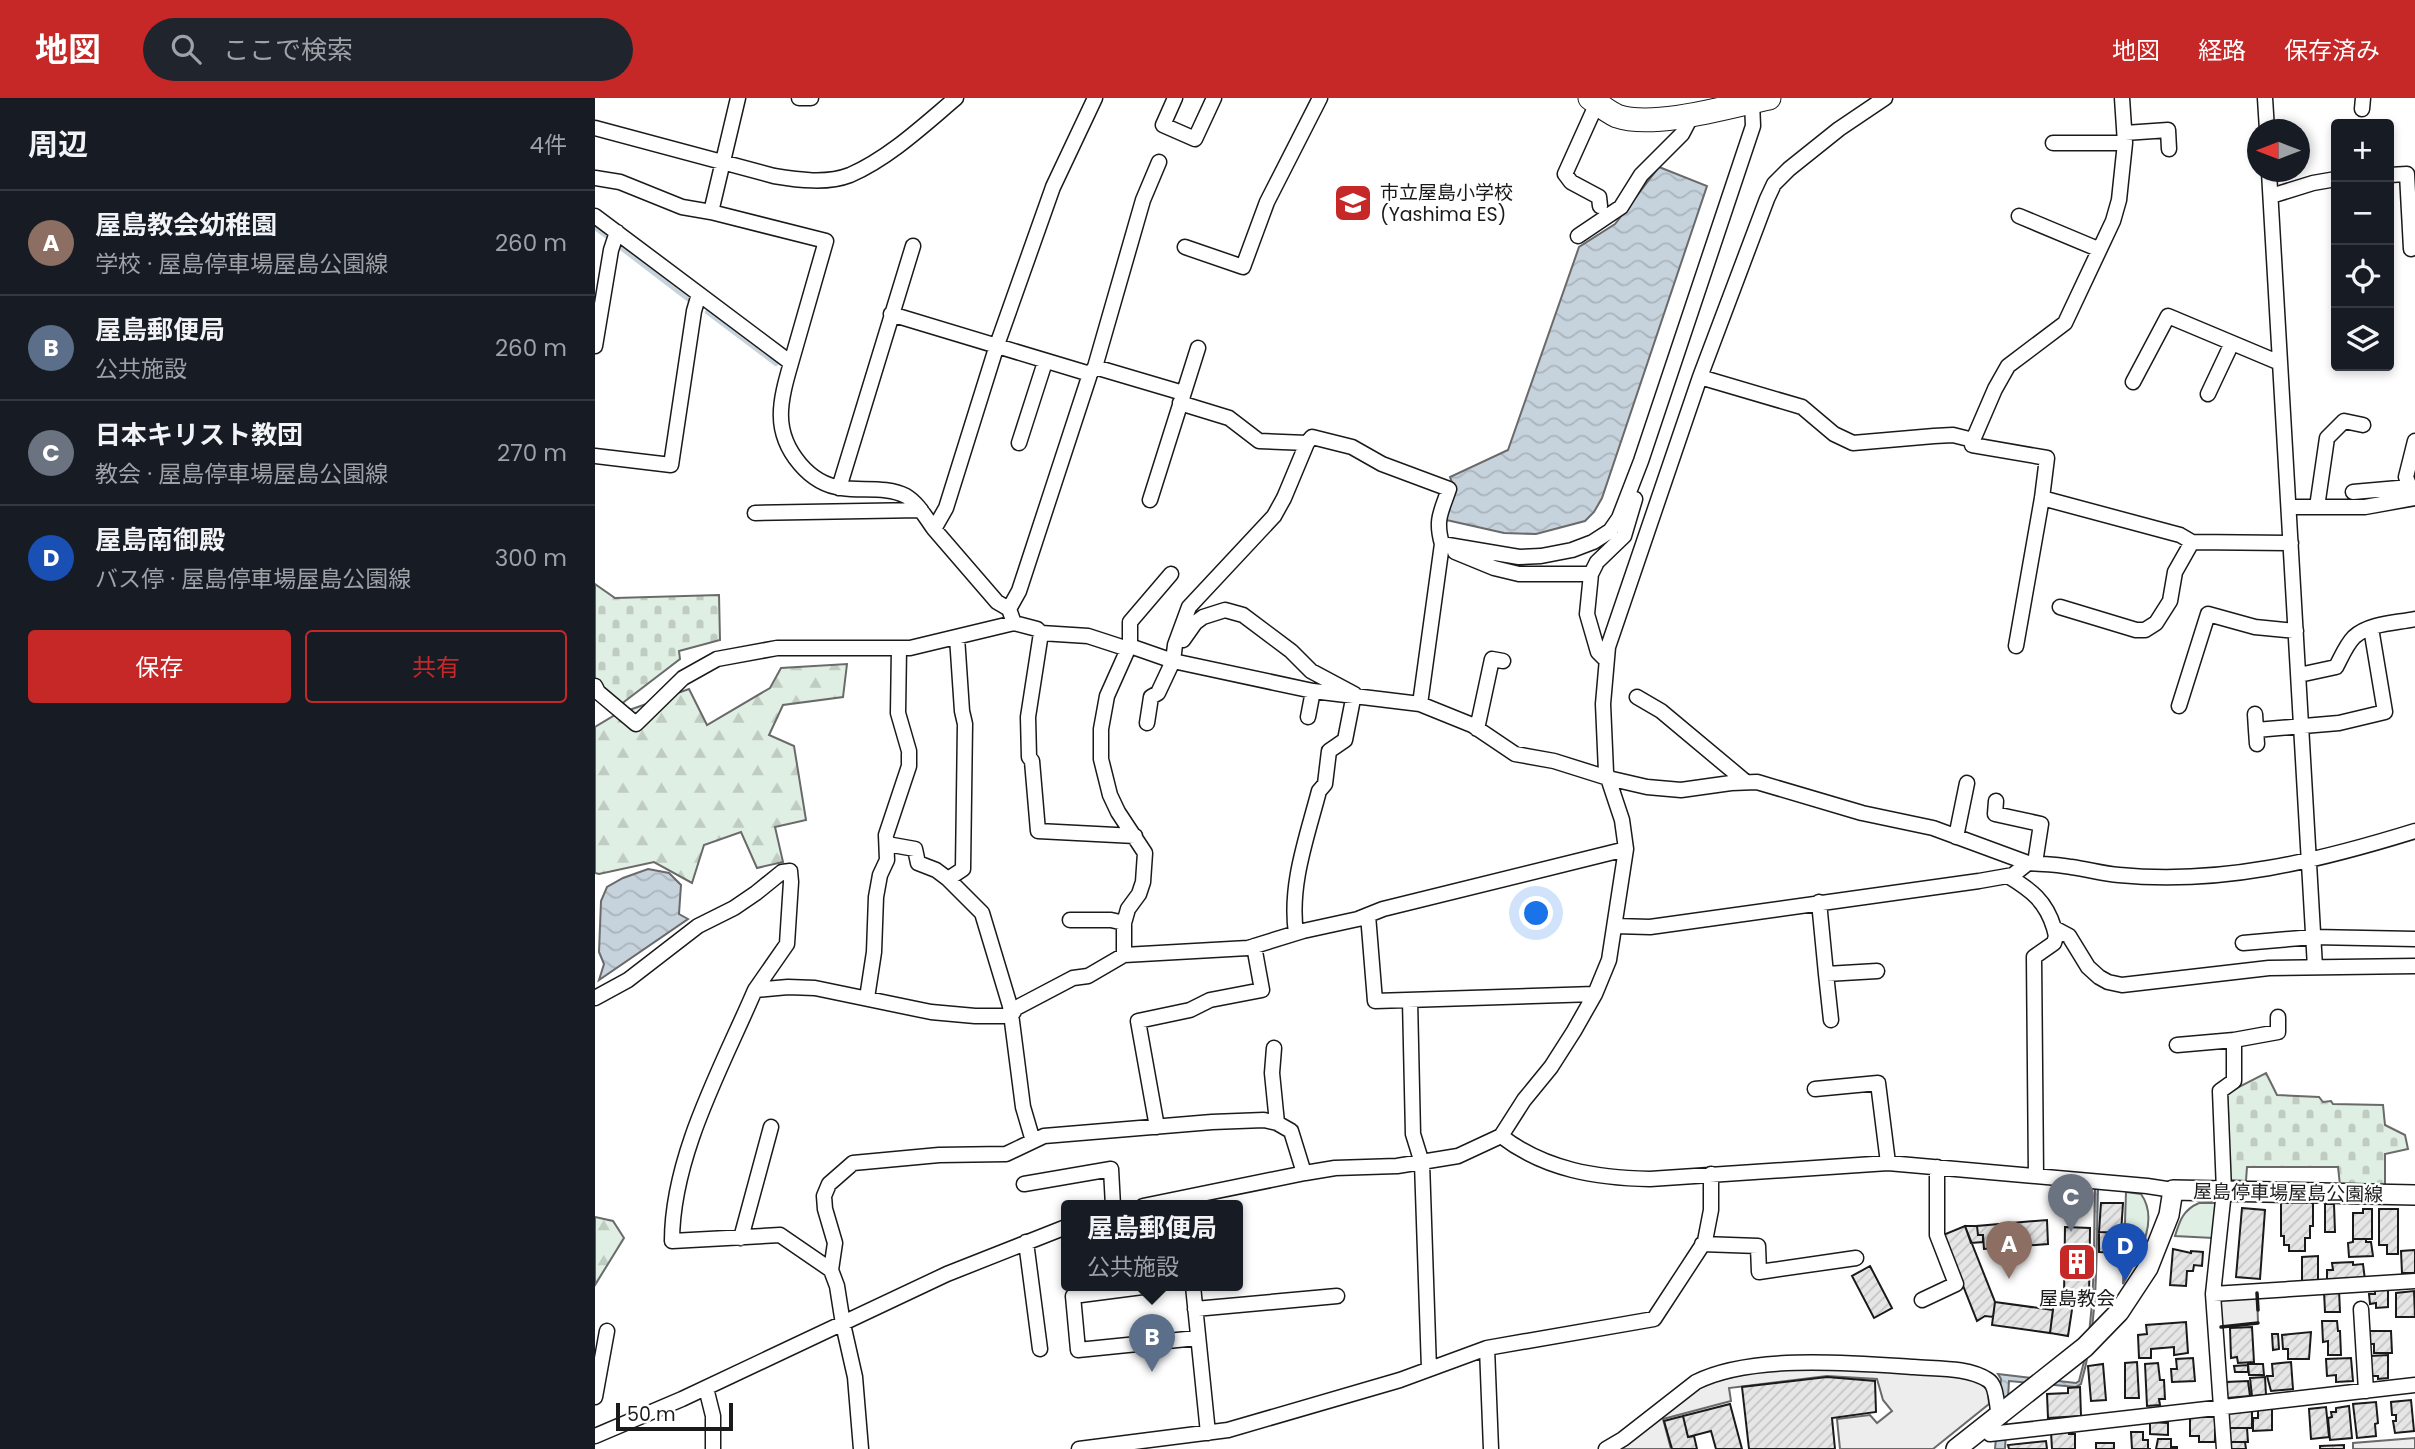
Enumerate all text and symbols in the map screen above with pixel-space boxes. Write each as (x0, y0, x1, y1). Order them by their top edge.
search box (143, 18, 633, 81)
text: 地図 (35, 26, 101, 73)
icon: search (167, 30, 205, 68)
text: ここで検索 (223, 32, 353, 68)
text: 地図 (2112, 34, 2160, 67)
text: 経路 (2198, 34, 2246, 67)
text: 保存済み (2284, 34, 2380, 67)
north arrow (2247, 119, 2310, 182)
map controls (2331, 119, 2394, 371)
button: + (2331, 119, 2394, 182)
text: 周辺 (28, 123, 88, 166)
text: 4件 (530, 129, 567, 161)
place label: 市立屋島小学校 (Yashima ES) (1380, 179, 1513, 228)
school or university icon: 市立屋島小学校 (Yashima ES) (1332, 182, 1374, 224)
button: − (2331, 182, 2394, 245)
text: 屋島教会幼稚園 (95, 207, 277, 243)
text: A (43, 227, 59, 259)
text: 260 m (495, 227, 567, 259)
button: locate (2331, 245, 2394, 308)
text: 学校 · 屋島停車場屋島公園線 (95, 248, 388, 280)
button: layers (2331, 308, 2394, 371)
text: 屋島郵便局 (95, 312, 225, 348)
text: B (43, 332, 59, 364)
text: 260 m (495, 332, 567, 364)
text: 公共施設 (95, 353, 187, 385)
text: 日本キリスト教団 (95, 417, 303, 453)
text: C (42, 437, 60, 469)
text: 270 m (497, 437, 567, 469)
text: 教会 · 屋島停車場屋島公園線 (95, 458, 388, 490)
text: 屋島南御殿 (95, 522, 225, 558)
text: D (43, 542, 59, 574)
text: 300 m (495, 542, 567, 574)
text: バス停 · 屋島停車場屋島公園線 (95, 563, 411, 595)
button: 保存 (28, 630, 291, 703)
button: 共有 (305, 630, 567, 703)
your location (1519, 896, 1553, 930)
pin: C (2048, 1174, 2094, 1232)
street label: 屋島停車場屋島公園線 (2193, 1178, 2383, 1208)
popup (1061, 1200, 1243, 1291)
text: 屋島郵便局 (1087, 1210, 1217, 1246)
pin: A (1986, 1221, 2032, 1279)
pin: D (2102, 1223, 2148, 1281)
building icon: 屋島教会 (2056, 1241, 2098, 1283)
text: 公共施設 (1087, 1251, 1179, 1283)
place label: 屋島教会 (2039, 1285, 2115, 1312)
pin: B (1129, 1314, 1175, 1372)
scale bar (616, 1400, 733, 1432)
text: 50 m (627, 1401, 676, 1428)

